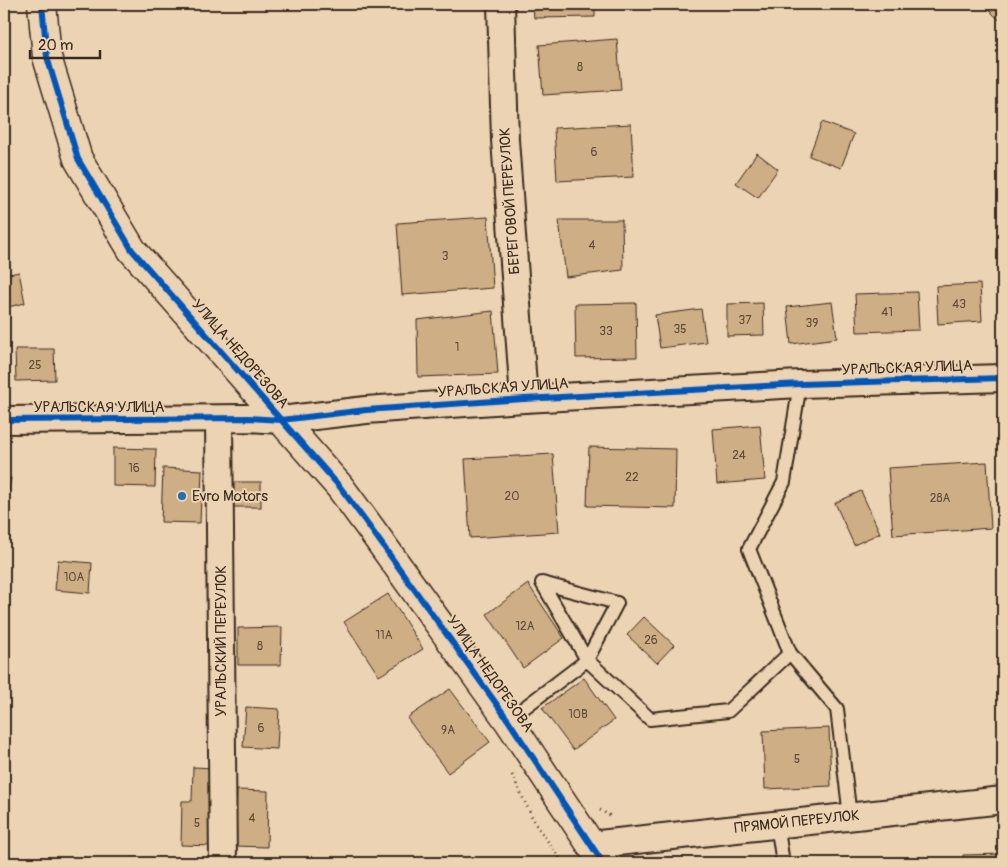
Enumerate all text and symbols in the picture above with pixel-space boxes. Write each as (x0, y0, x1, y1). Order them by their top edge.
scale bar (30, 28, 100, 60)
text: 20 m (38, 36, 73, 55)
house number: 8 (577, 60, 583, 75)
street label: БЕРЕГОВОЙ ПЕРЕУЛОК (495, 127, 525, 275)
house number: 6 (591, 145, 598, 160)
house number: 4 (589, 238, 596, 253)
house number: 3 (442, 249, 449, 264)
street label: УЛИЦА НЕДОРЕЗОВА (187, 296, 293, 413)
house number: 43 (952, 297, 966, 312)
house number: 41 (881, 305, 893, 320)
house number: 37 (738, 313, 752, 328)
house number: 39 (806, 316, 818, 331)
house number: 35 (673, 322, 687, 337)
house number: 33 (599, 324, 613, 339)
house number: 1 (455, 340, 459, 355)
street label: УРАЛЬСКАЯ УЛИЦА (841, 356, 973, 380)
house number: 25 (28, 358, 42, 373)
street label: УРАЛЬСКАЯ УЛИЦА (437, 374, 569, 402)
street label: УРАЛЬСКАЯ УЛИЦА (33, 398, 165, 417)
house number: 24 (732, 448, 746, 463)
house number: 16 (128, 461, 140, 476)
house number: 22 (625, 470, 639, 485)
place label: Evro Motors (192, 487, 268, 506)
house number: 20 (505, 489, 519, 504)
marker: Evro Motors (176, 490, 188, 502)
house number: 28А (930, 491, 950, 506)
street label: УРАЛЬСКИЙ ПЕРЕУЛОК (212, 565, 231, 717)
house number: 10А (64, 570, 85, 585)
street label: УЛИЦА НЕДОРЕЗОВА (443, 612, 538, 736)
house number: 12А (515, 619, 535, 634)
house number: 11А (375, 628, 393, 643)
house number: 26 (644, 633, 658, 648)
house number: 8 (257, 639, 263, 654)
house number: 10В (568, 707, 588, 722)
house number: 6 (258, 721, 265, 736)
house number: 9А (441, 723, 455, 738)
house number: 5 (794, 752, 800, 767)
street label: ПРЯМОЙ ПЕРЕУЛОК (733, 806, 861, 838)
house number: 4 (249, 811, 256, 826)
house number: 5 (194, 816, 200, 831)

